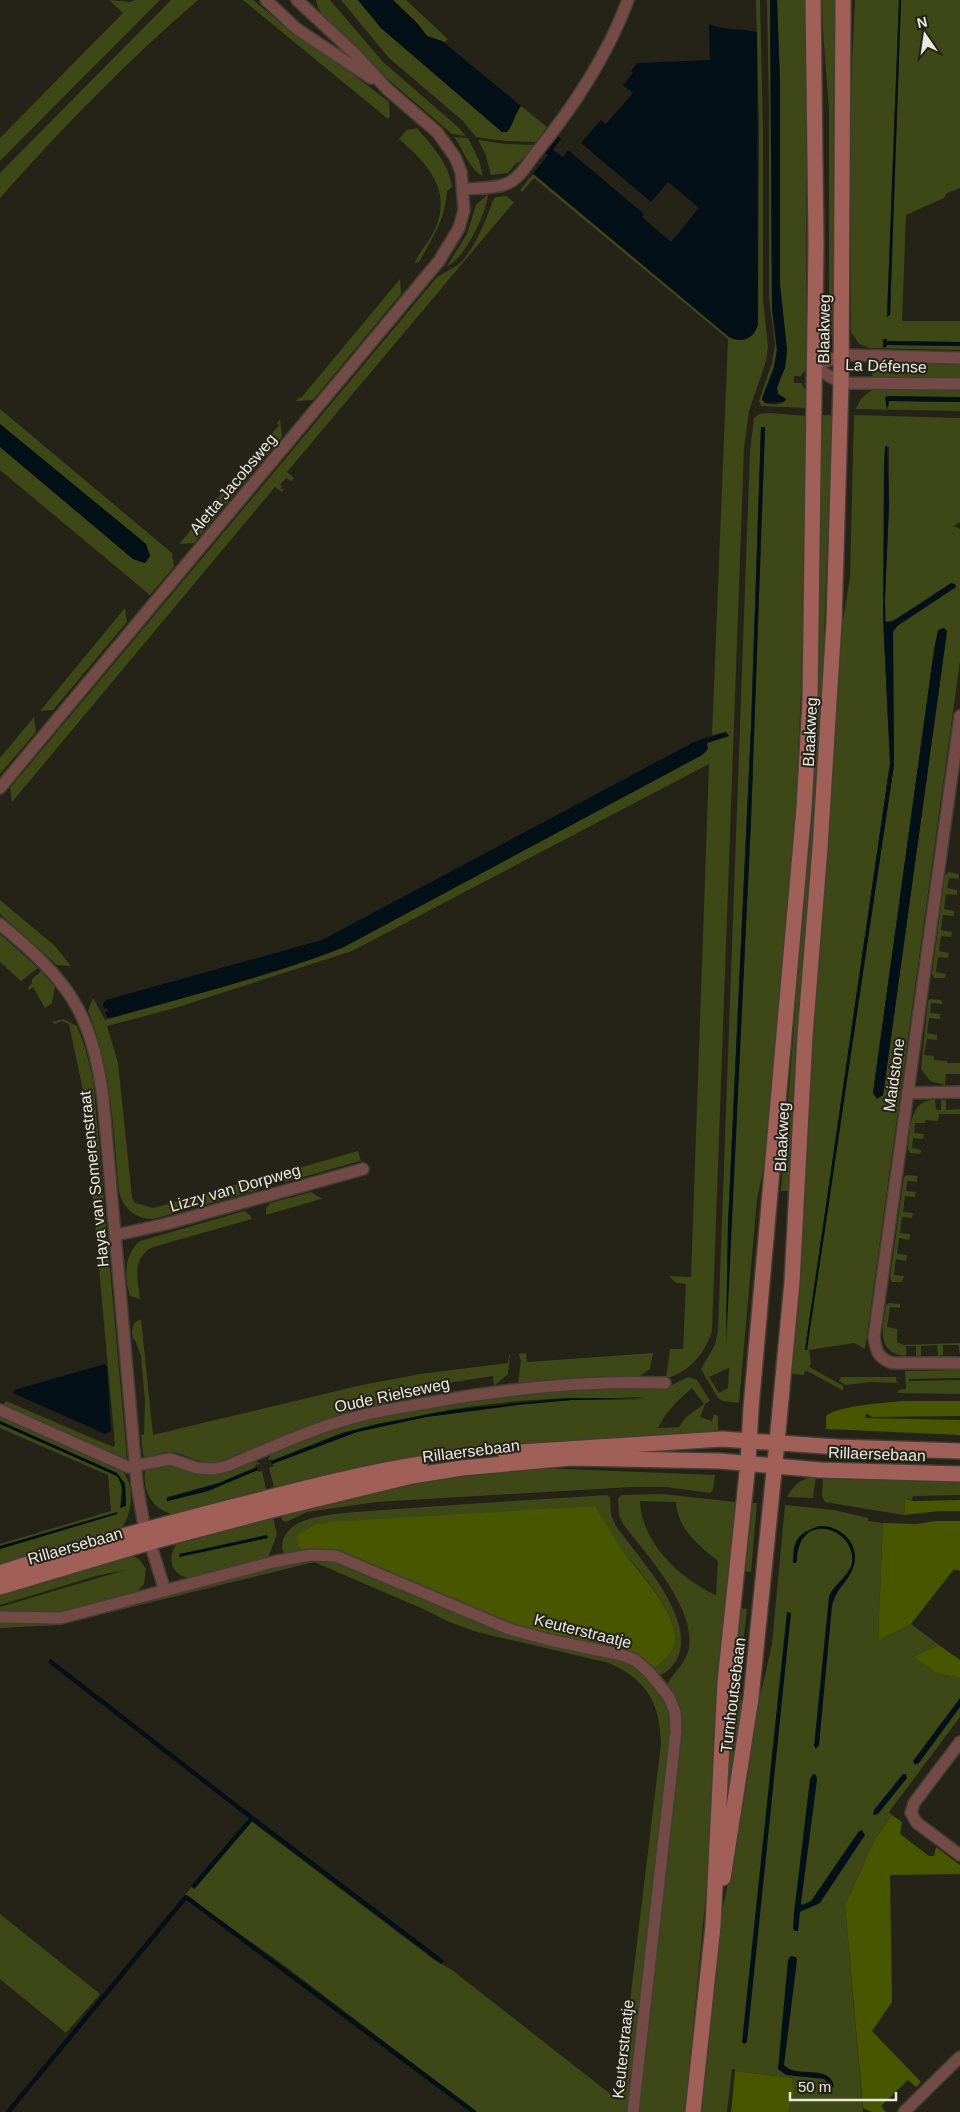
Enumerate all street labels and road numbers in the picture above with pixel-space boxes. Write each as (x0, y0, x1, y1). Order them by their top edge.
street label: Blaakweg (815, 294, 833, 364)
street label: La Défense (845, 356, 927, 376)
street label: Aletta Jacobsweg (186, 431, 280, 537)
street label: Blaakweg (800, 697, 820, 767)
street label: Maidstone (880, 1037, 908, 1113)
street label: Haya van Somerenstraat (76, 1090, 112, 1268)
street label: Blaakweg (772, 1102, 792, 1172)
street label: Lizzy van Dorpweg (168, 1161, 302, 1215)
street label: Oude Rielseweg (333, 1374, 451, 1416)
street label: Rillaersebaan (421, 1437, 521, 1465)
street label: Rillaersebaan (828, 1444, 926, 1464)
street label: Rillaersebaan (26, 1524, 124, 1568)
street label: Keuterstraatje (533, 1611, 633, 1651)
street label: Turnhoutsebaan (717, 1636, 749, 1754)
street label: Keuterstraatje (609, 1998, 637, 2099)

